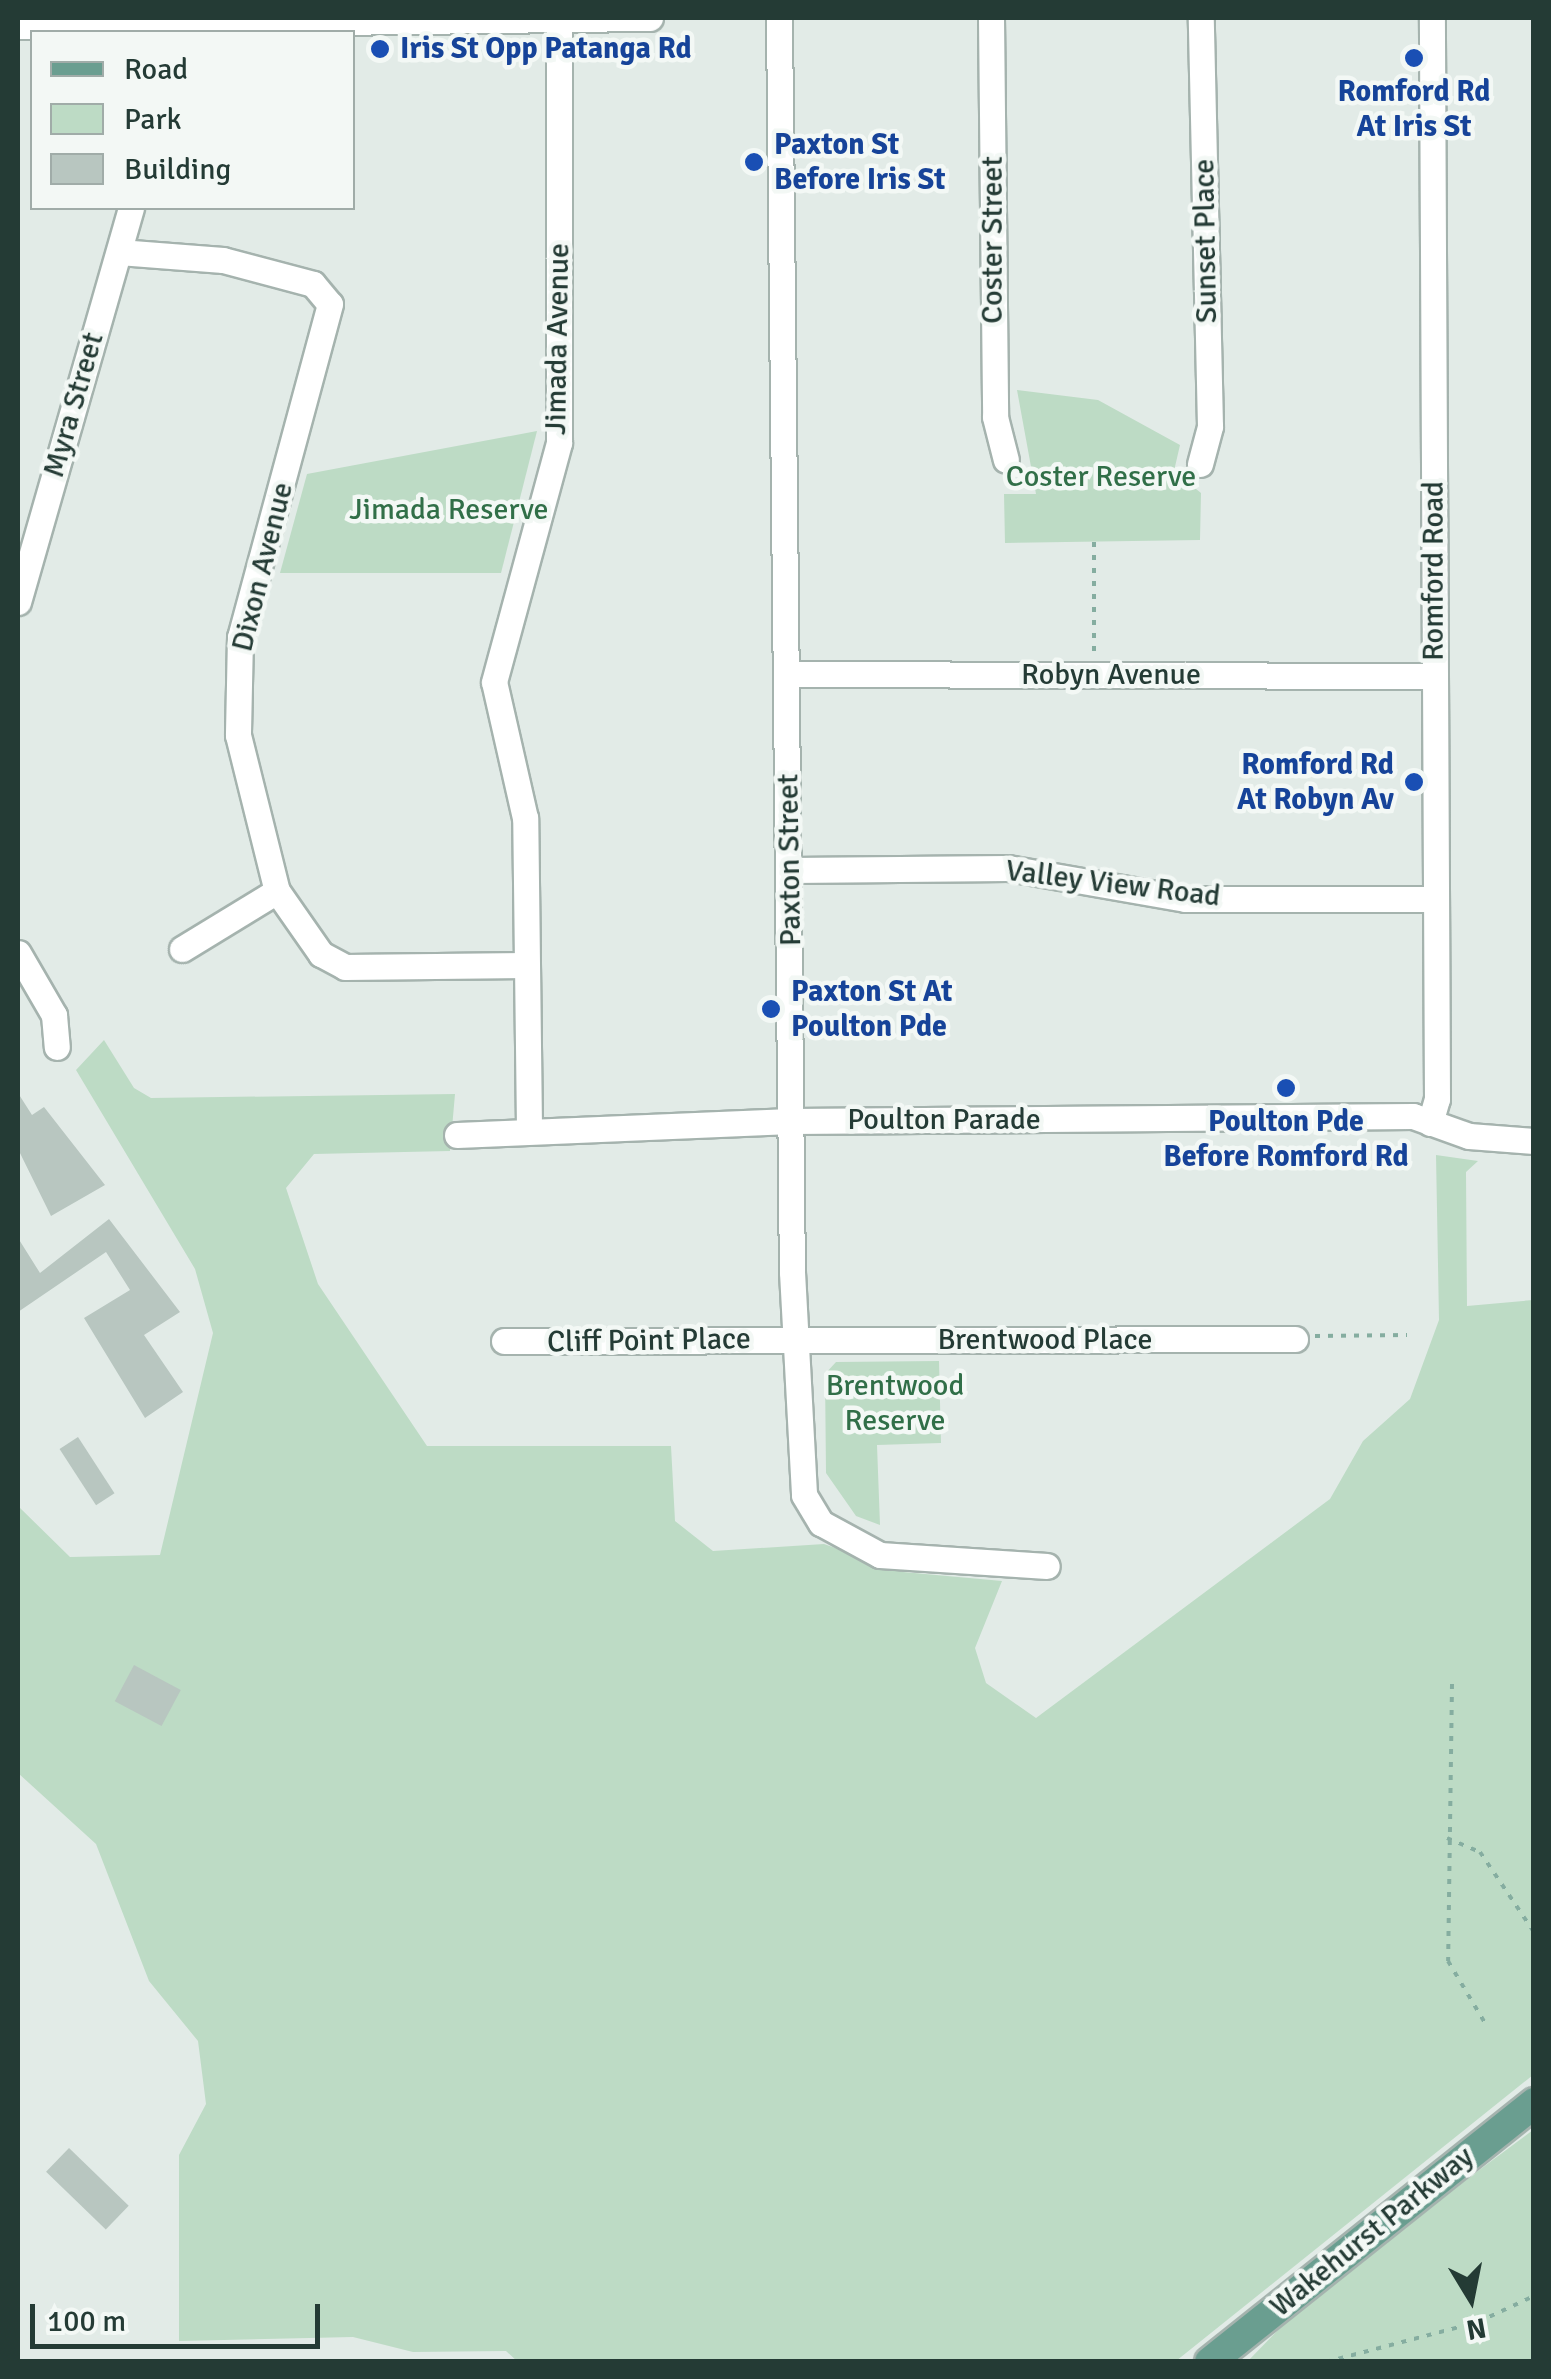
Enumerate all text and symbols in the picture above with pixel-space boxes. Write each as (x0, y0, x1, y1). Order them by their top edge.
legend (30, 30, 355, 210)
place label: Iris St Opp Patanga Rd (400, 31, 692, 67)
marker: Iris St Opp Patanga Rd (369, 38, 391, 60)
marker: Romford Rd At Iris St (1403, 47, 1425, 69)
text: Road (124, 51, 188, 88)
place label: Romford Rd At Iris St (1338, 74, 1490, 144)
text: Park (124, 101, 182, 138)
place label: Paxton St Before Iris St (774, 127, 945, 198)
text: Building (124, 151, 231, 188)
marker: Paxton St Before Iris St (743, 151, 765, 173)
street label: Coster Street (975, 156, 1011, 324)
street label: Sunset Place (1187, 158, 1225, 324)
street label: Jimada Avenue (538, 243, 578, 435)
street label: Myra Street (36, 328, 112, 482)
park label: Coster Reserve (1006, 459, 1196, 495)
street label: Dixon Avenue (225, 479, 301, 655)
street label: Romford Road (1416, 481, 1452, 661)
park label: Jimada Reserve (349, 492, 549, 528)
street label: Robyn Avenue (1021, 657, 1201, 693)
place label: Romford Rd At Robyn Av (1237, 747, 1394, 818)
marker: Romford Rd At Robyn Av (1403, 771, 1425, 793)
street label: Paxton Street (770, 773, 810, 947)
street label: Valley View Road (1004, 853, 1222, 915)
place label: Paxton St At Poulton Pde (791, 974, 952, 1044)
marker: Paxton St At Poulton Pde (760, 998, 782, 1020)
marker: Poulton Pde Before Romford Rd (1275, 1077, 1297, 1099)
street label: Poulton Parade (847, 1102, 1041, 1138)
place label: Poulton Pde Before Romford Rd (1163, 1104, 1409, 1174)
street label: Cliff Point Place (547, 1321, 751, 1361)
street label: Brentwood Place (937, 1322, 1153, 1358)
park label: Brentwood Reserve (826, 1368, 964, 1438)
street label: Wakehurst Parkway (1263, 2139, 1481, 2325)
north arrow (1421, 2249, 1521, 2349)
scale bar (35, 2284, 325, 2346)
text: 100 m (47, 2303, 126, 2340)
text: N (1464, 2310, 1489, 2347)

